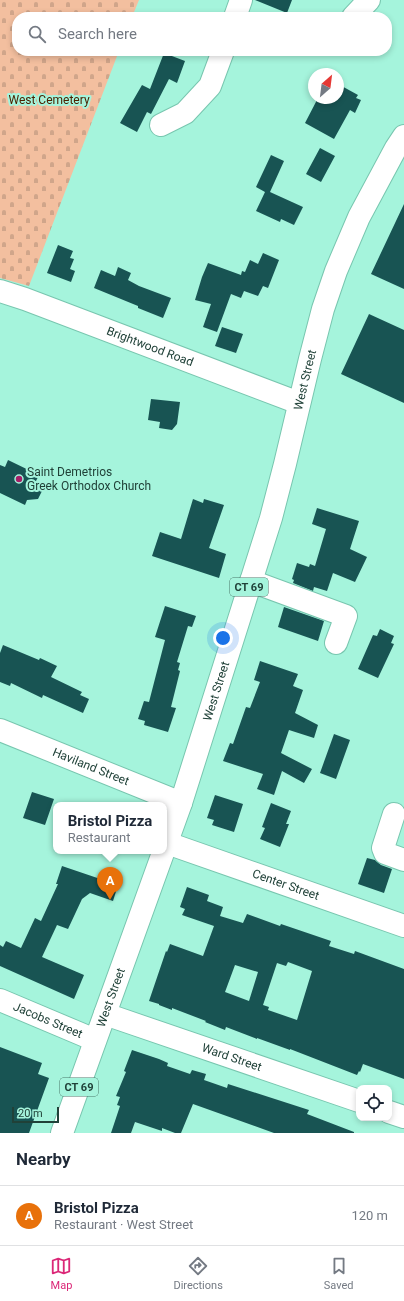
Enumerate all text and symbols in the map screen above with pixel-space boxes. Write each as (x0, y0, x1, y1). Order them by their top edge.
search box (12, 12, 392, 56)
icon: search (26, 23, 48, 45)
text: Search here (58, 25, 137, 43)
north arrow (308, 68, 344, 104)
park label: West Cemetery (8, 93, 90, 107)
street label: Brightwood Road (105, 324, 195, 369)
street label: West Street (291, 348, 319, 411)
place label: Saint Demetrios Greek Orthodox Church (27, 465, 151, 493)
marker: Saint Demetrios Greek Orthodox Church (14, 474, 24, 484)
road number: CT 69 (230, 578, 268, 596)
your location (213, 628, 233, 648)
street label: West Street (200, 660, 232, 723)
street label: Haviland Street (51, 745, 131, 788)
popup (53, 802, 167, 854)
text: Bristol Pizza (68, 812, 152, 830)
text: Restaurant (68, 830, 130, 845)
street label: Center Street (251, 866, 321, 903)
pin: A (97, 867, 123, 900)
street label: West Street (94, 966, 128, 1029)
street label: Jacobs Street (11, 999, 85, 1041)
street label: Ward Street (200, 1041, 264, 1074)
road number: CT 69 (60, 1078, 98, 1096)
map controls (356, 1085, 392, 1121)
button: locate (356, 1085, 392, 1121)
scale bar (12, 1105, 59, 1124)
text: 20 m (18, 1107, 43, 1120)
text: Nearby (16, 1149, 71, 1169)
text: Bristol Pizza (54, 1199, 139, 1217)
text: A (25, 1208, 33, 1223)
text: 120 m (351, 1208, 388, 1223)
text: Restaurant · West Street (54, 1217, 193, 1232)
tab: Map (50, 1255, 72, 1292)
tab: Directions (173, 1255, 223, 1292)
tab: Saved (324, 1255, 354, 1292)

